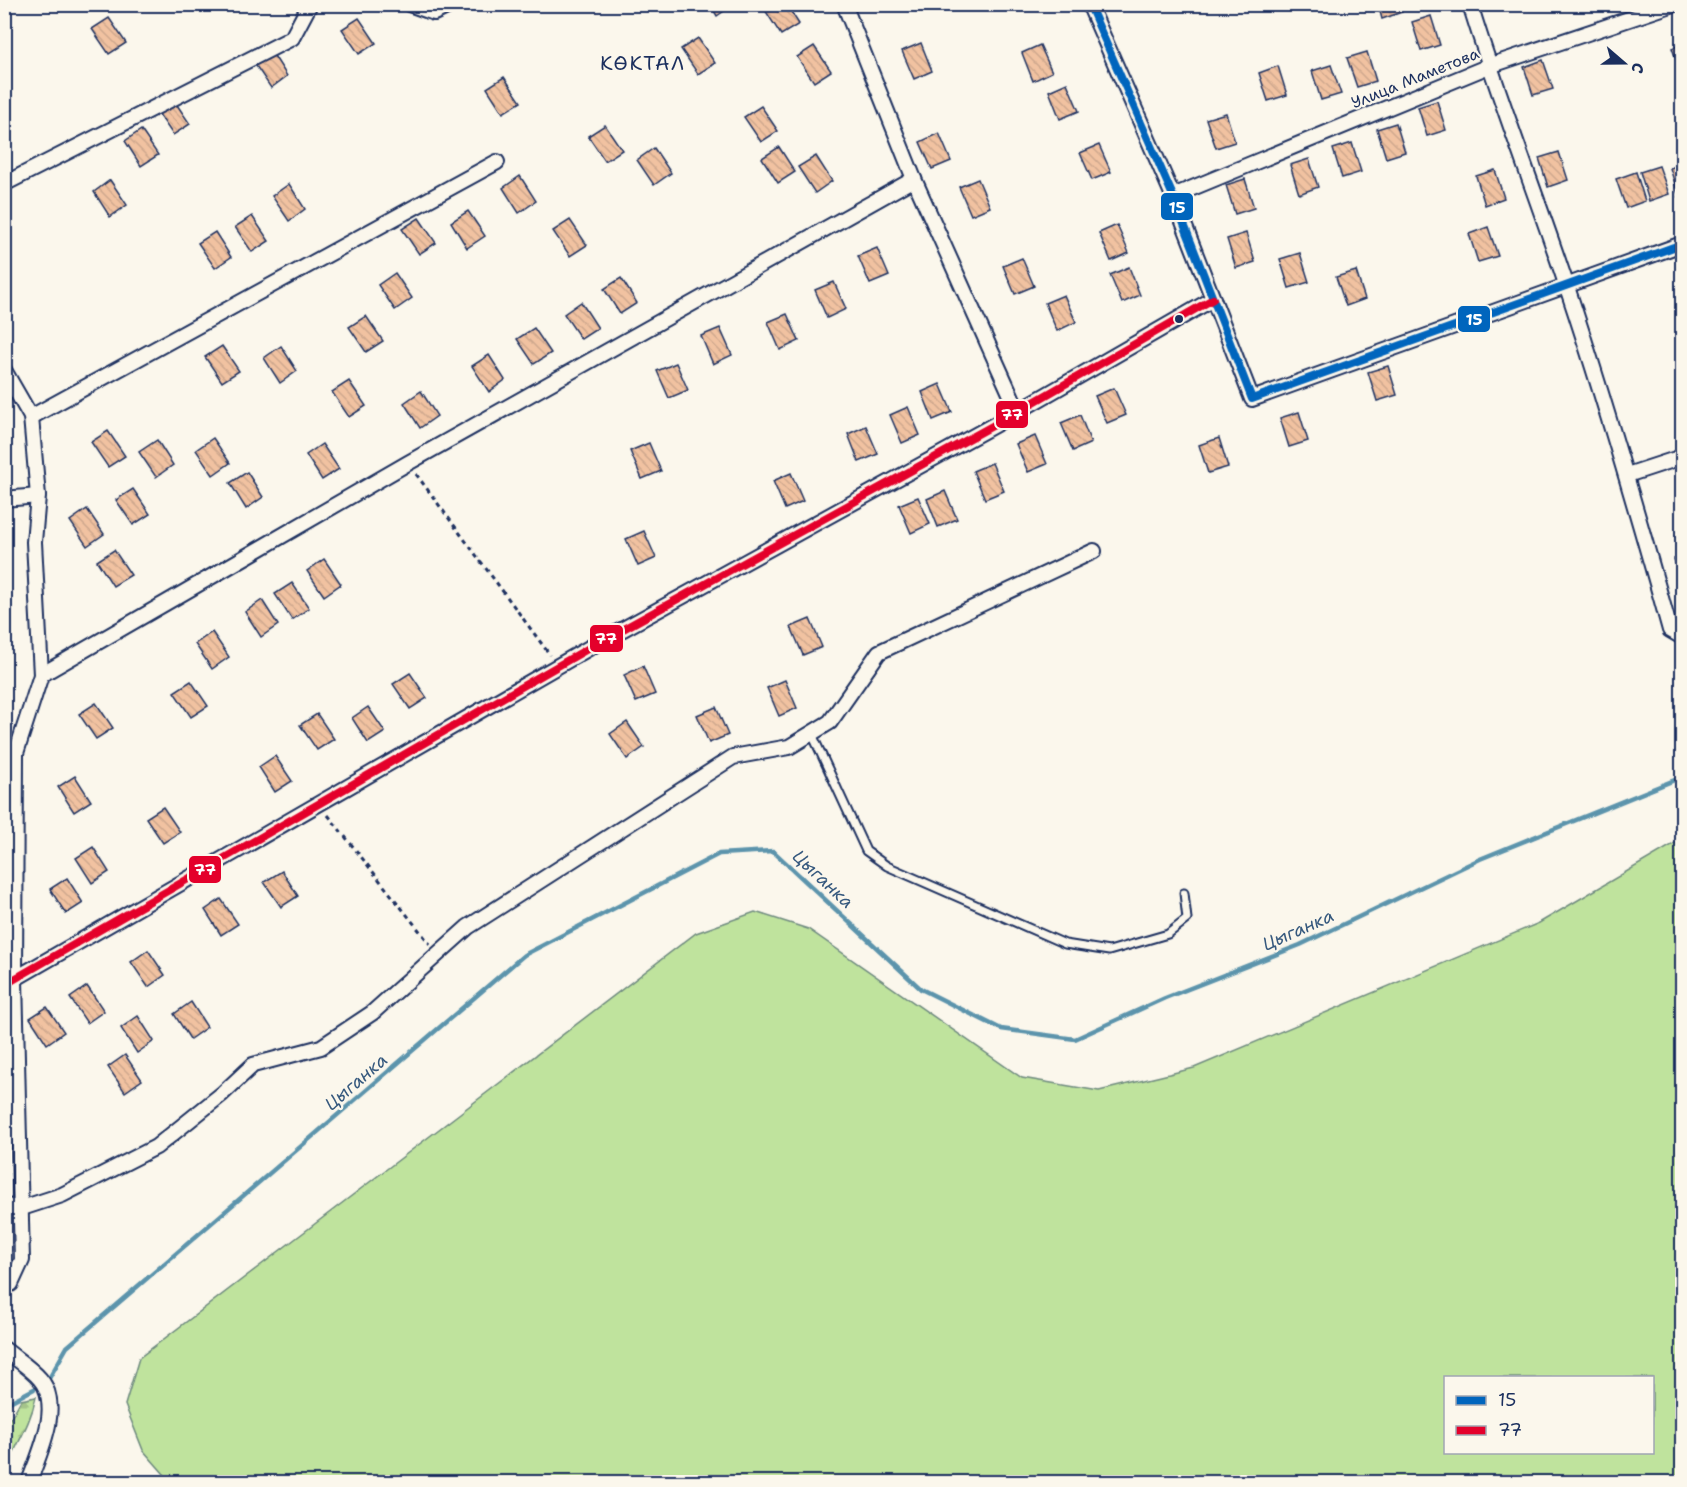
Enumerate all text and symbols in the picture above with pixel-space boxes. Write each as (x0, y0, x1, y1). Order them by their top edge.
north arrow (1594, 33, 1654, 93)
street label: Улица Маметова (1348, 43, 1482, 113)
district label: КӨКТАЛ (600, 50, 686, 76)
text: С (1626, 60, 1649, 76)
line badge: 15 (1160, 192, 1194, 221)
text: 15 (1168, 197, 1186, 218)
line badge: 15 (1457, 305, 1491, 333)
text: 15 (1465, 309, 1483, 330)
unlabelled marker (1173, 313, 1185, 325)
line badge: 77 (995, 400, 1029, 429)
text: 77 (1001, 404, 1023, 425)
line badge: 77 (589, 624, 624, 653)
text: 77 (595, 628, 617, 649)
water label: Цыганка (787, 844, 859, 914)
line badge: 77 (188, 855, 222, 884)
text: 77 (194, 859, 216, 880)
water label: Цыганка (1258, 904, 1338, 956)
water label: Цыганка (319, 1048, 393, 1116)
legend (1444, 1376, 1654, 1454)
text: 15 (1498, 1388, 1516, 1412)
text: 77 (1498, 1418, 1522, 1442)

